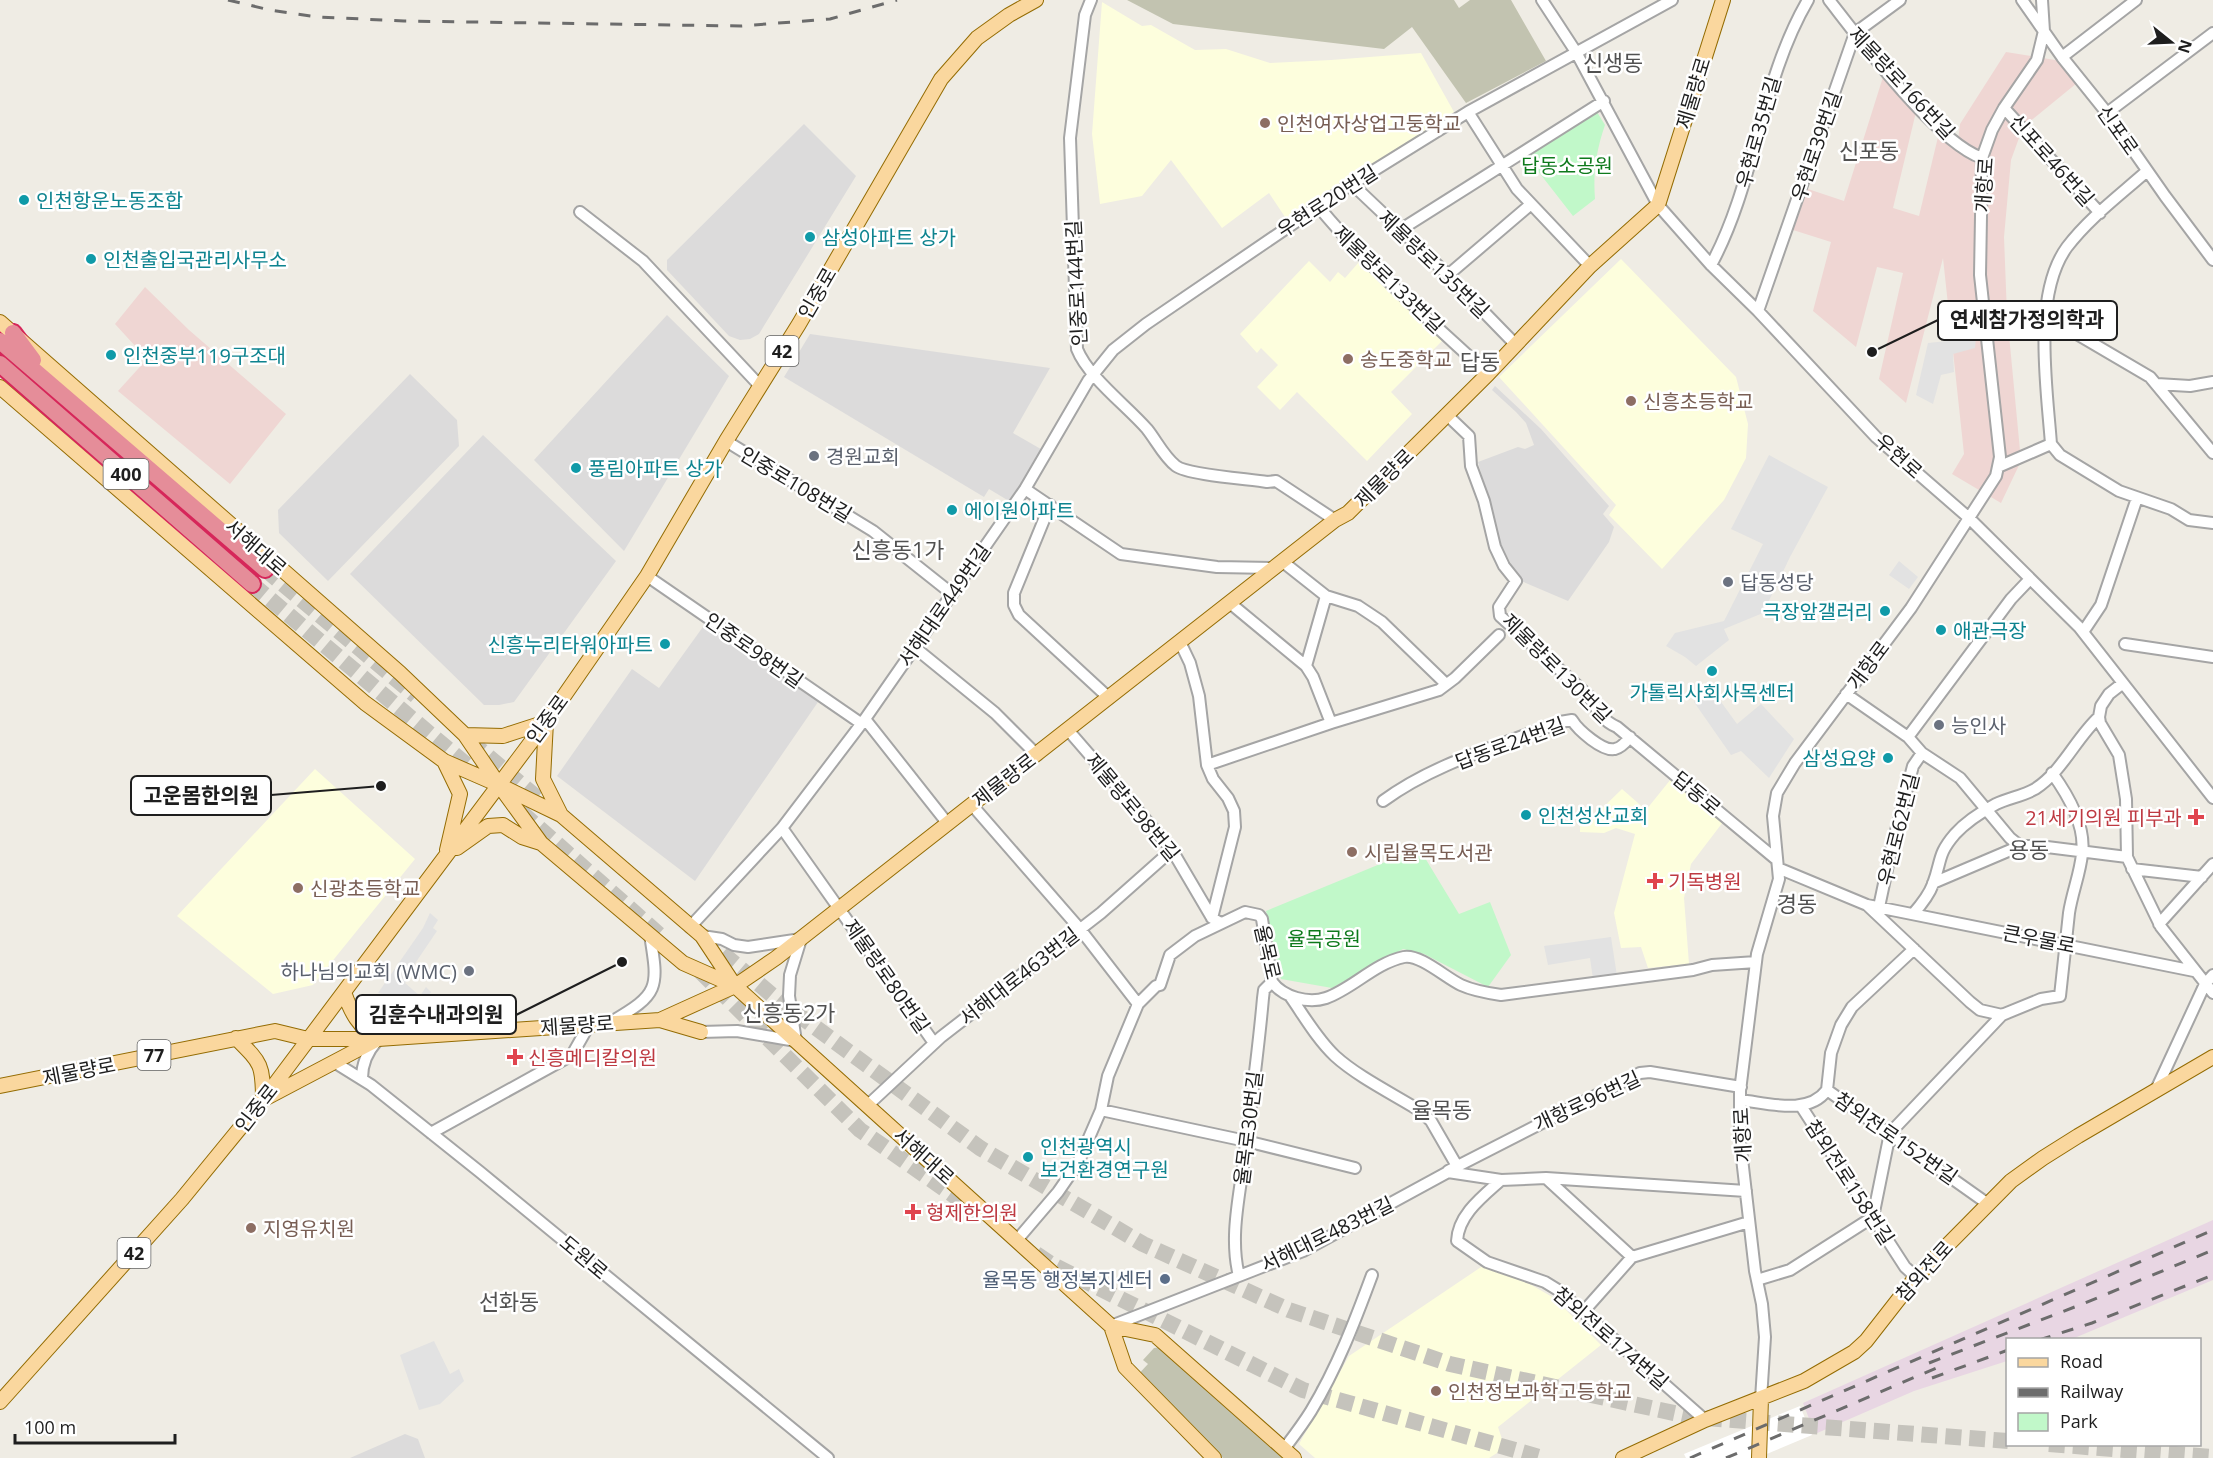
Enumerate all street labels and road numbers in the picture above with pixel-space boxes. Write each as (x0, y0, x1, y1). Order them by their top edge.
street label: 제물량로166번길 (1843, 21, 1961, 145)
street label: 제물량로 (1669, 54, 1717, 132)
street label: 우현로35번길 (1729, 73, 1787, 191)
street label: 우현로39번길 (1785, 87, 1847, 205)
street label: 신포로 (2091, 100, 2145, 160)
street label: 신포로46번길 (2004, 108, 2100, 212)
street label: 개항로 (1969, 157, 1999, 213)
street label: 우현로20번길 (1271, 158, 1383, 244)
street label: 제물량로135번길 (1373, 204, 1495, 324)
street label: 인중로144번길 (1059, 219, 1093, 347)
street label: 제물량로133번길 (1328, 219, 1450, 339)
street label: 인중로 (792, 262, 842, 324)
road number: 42 (766, 336, 798, 366)
street label: 우현로 (1869, 427, 1929, 485)
street label: 인중로108번길 (735, 440, 857, 528)
street label: 제물량로 (1348, 442, 1420, 514)
road number: 400 (104, 459, 148, 489)
street label: 서해대로 (219, 513, 293, 581)
street label: 서해대로449번길 (891, 538, 997, 672)
street label: 인중로98번길 (699, 606, 809, 694)
street label: 제물량로130번길 (1496, 607, 1618, 729)
street label: 개항로 (1841, 635, 1895, 695)
street label: 인중로 (520, 689, 574, 749)
street label: 답동로24번길 (1451, 711, 1569, 775)
street label: 제물량로 (967, 747, 1041, 813)
street label: 제물량로98번길 (1080, 747, 1186, 867)
street label: 답동로 (1667, 765, 1727, 821)
street label: 우현로62번길 (1871, 770, 1925, 888)
street label: 제물량로80번길 (838, 914, 936, 1038)
street label: 큰우물로 (2000, 919, 2078, 959)
street label: 서해대로463번길 (954, 921, 1084, 1031)
street label: 율목로 (1249, 922, 1287, 982)
street label: 제물량로 (539, 1009, 615, 1041)
road number: 77 (138, 1040, 170, 1070)
street label: 제물량로 (40, 1051, 118, 1091)
street label: 개항로96번길 (1529, 1064, 1645, 1138)
street label: 율목로30번길 (1228, 1069, 1268, 1187)
street label: 인중로 (228, 1078, 284, 1138)
street label: 참외전로152번길 (1829, 1085, 1963, 1191)
street label: 개항로 (1727, 1107, 1757, 1163)
street label: 참외전로158번길 (1799, 1114, 1901, 1250)
street label: 서해대로 (888, 1121, 960, 1191)
street label: 서해대로483번길 (1256, 1190, 1398, 1278)
street label: 도원로 (554, 1229, 614, 1285)
street label: 참외전로 (1889, 1235, 1959, 1307)
road number: 42 (118, 1238, 150, 1268)
street label: 참외전로174번길 (1548, 1280, 1674, 1396)

